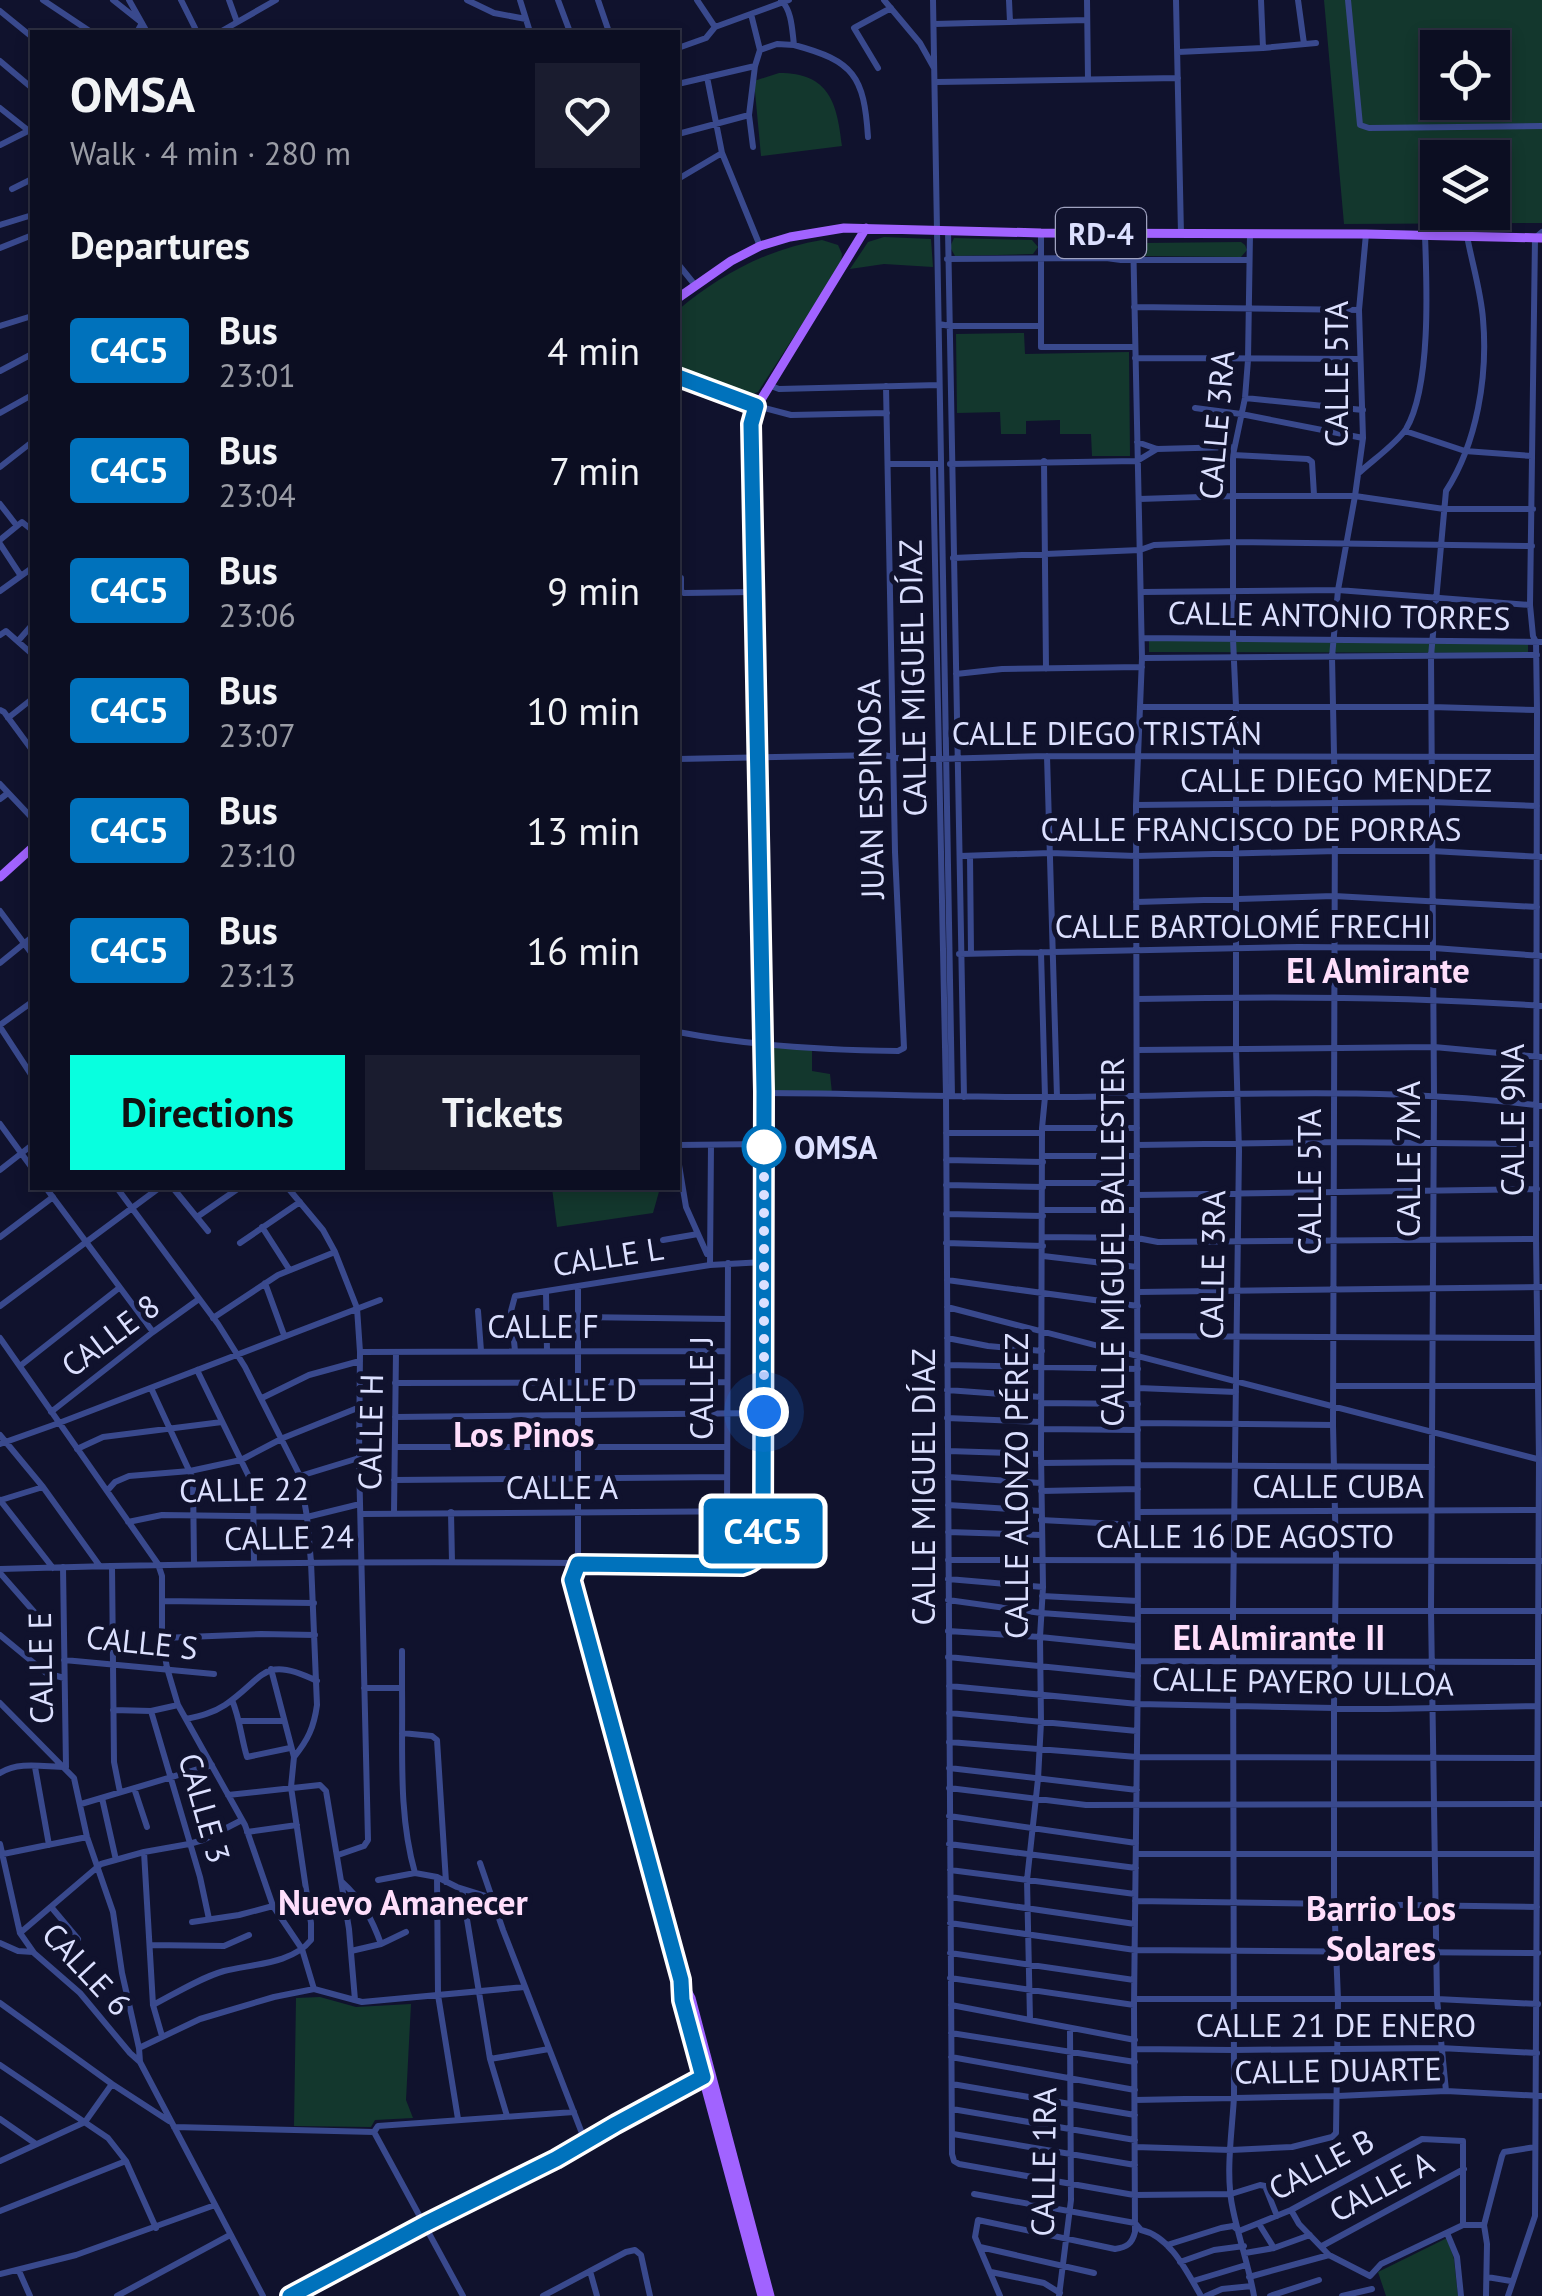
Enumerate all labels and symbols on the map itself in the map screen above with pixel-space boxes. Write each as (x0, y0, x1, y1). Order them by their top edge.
road number: RD-4 (1056, 208, 1146, 258)
street label: CALLE 5TA (1315, 300, 1357, 447)
street label: CALLE 3RA (1189, 349, 1243, 501)
street label: CALLE MIGUEL DÍAZ (889, 539, 935, 817)
street label: CALLE ANTONIO TORRES (1167, 591, 1511, 639)
street label: JUAN ESPINOSA (847, 679, 893, 901)
street label: CALLE DIEGO TRISTÁN (952, 712, 1262, 754)
street label: CALLE DIEGO MENDEZ (1180, 759, 1492, 801)
street label: CALLE FRANCISCO DE PORRAS (1040, 808, 1462, 850)
street label: CALLE BARTOLOMÉ FRECHI (1055, 905, 1431, 947)
district label: El Almirante (1286, 947, 1470, 993)
street label: CALLE 9NA (1491, 1043, 1533, 1196)
street label: CALLE MIGUEL BALLESTER (1091, 1057, 1133, 1427)
street label: CALLE 7MA (1387, 1081, 1429, 1237)
street label: CALLE 5TA (1288, 1108, 1330, 1255)
marker: OMSA (743, 1126, 785, 1168)
place label: OMSA (794, 1126, 878, 1168)
street label: CALLE 3RA (1190, 1190, 1234, 1340)
street label: CALLE L (550, 1227, 666, 1285)
street label: CALLE 8 (53, 1284, 167, 1386)
street label: CALLE F (487, 1305, 599, 1347)
street label: CALLE ALONZO PÉREZ (995, 1333, 1037, 1639)
street label: CALLE J (680, 1336, 722, 1440)
street label: CALLE MIGUEL DÍAZ (902, 1349, 944, 1625)
street label: CALLE D (521, 1368, 637, 1410)
street label: CALLE H (348, 1373, 392, 1491)
your location (739, 1387, 789, 1437)
district label: Los Pinos (453, 1411, 595, 1457)
street label: CALLE CUBA (1252, 1465, 1424, 1507)
street label: CALLE A (506, 1466, 619, 1508)
street label: CALLE 22 (179, 1467, 309, 1511)
line badge: C4C5 (693, 1498, 833, 1564)
street label: CALLE 24 (224, 1515, 354, 1559)
street label: CALLE 16 DE AGOSTO (1096, 1515, 1394, 1557)
street label: CALLE E (18, 1612, 62, 1724)
district label: El Almirante II (1173, 1614, 1385, 1660)
street label: CALLE S (84, 1615, 200, 1669)
street label: CALLE PAYERO ULLOA (1152, 1657, 1455, 1705)
street label: CALLE 3 (169, 1748, 241, 1868)
district label: Nuevo Amanecer (278, 1879, 529, 1925)
district label: Barrio Los Solares (1306, 1885, 1456, 1971)
street label: CALLE 6 (33, 1914, 141, 2024)
street label: CALLE 21 DE ENERO (1196, 2004, 1476, 2046)
street label: CALLE DUARTE (1234, 2047, 1442, 2093)
street label: CALLE 1RA (1021, 2087, 1065, 2237)
street label: CALLE B (1261, 2119, 1381, 2209)
street label: CALLE A (1321, 2141, 1441, 2231)

